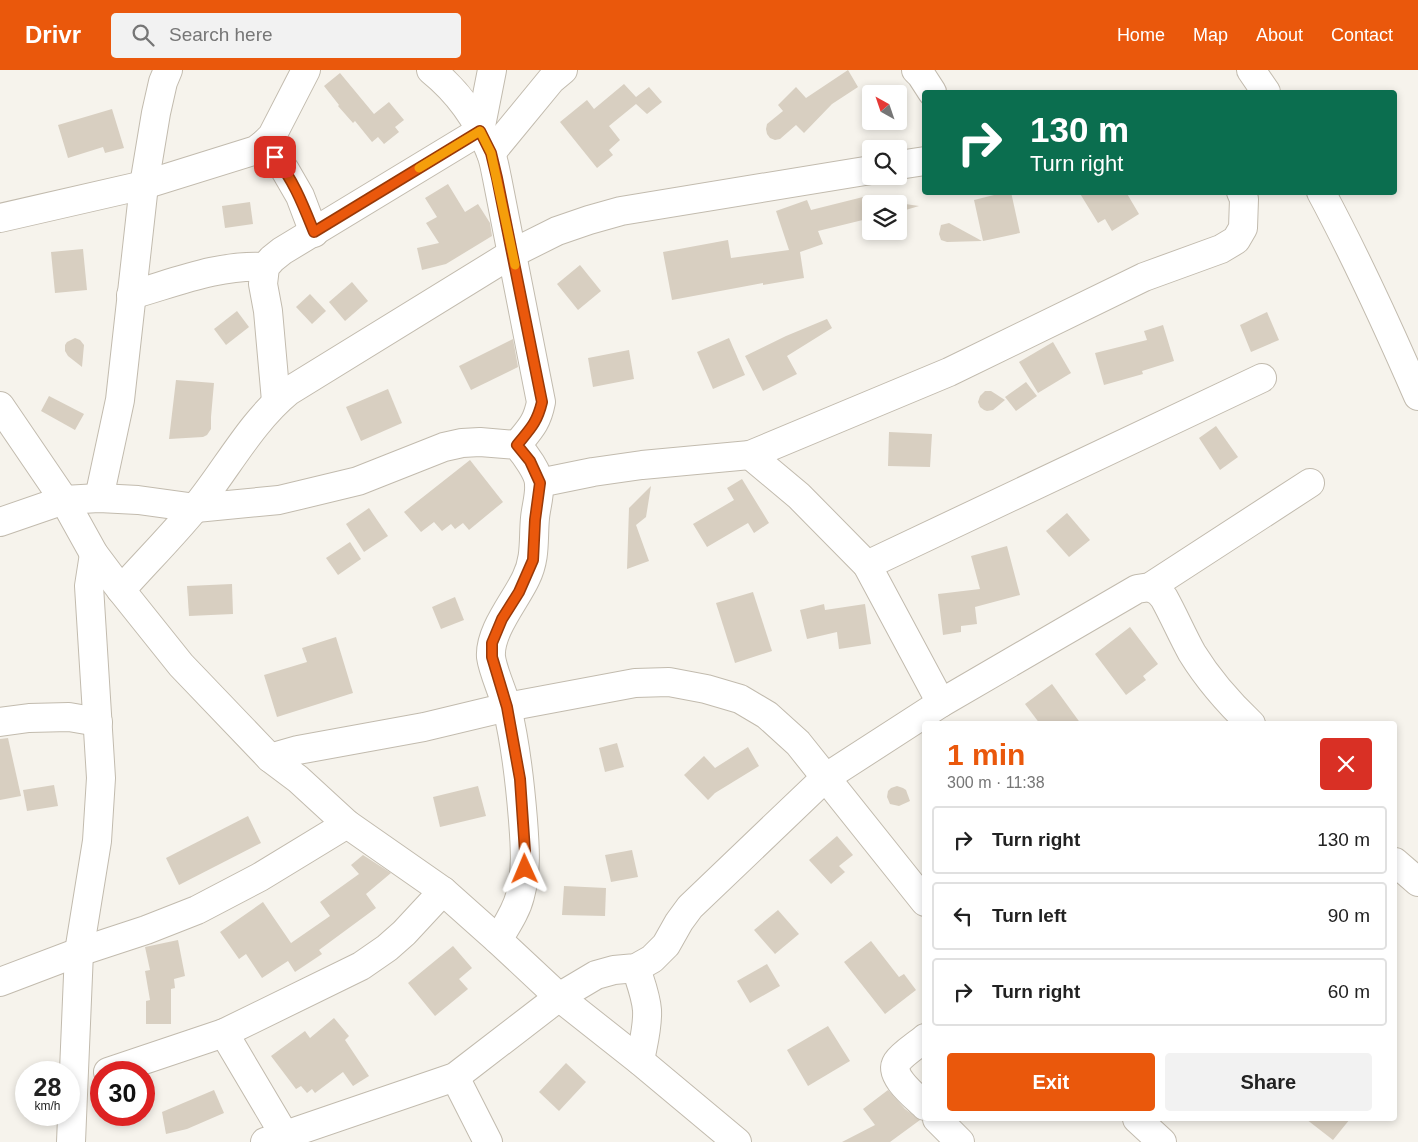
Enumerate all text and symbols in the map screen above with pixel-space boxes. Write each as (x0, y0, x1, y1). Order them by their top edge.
search box (111, 13, 461, 58)
text: Drivr (25, 21, 81, 48)
icon: search (129, 21, 157, 49)
text: Search here (169, 24, 273, 45)
text: Home (1117, 25, 1165, 45)
text: Map (1193, 25, 1228, 45)
text: About (1256, 25, 1303, 45)
text: Contact (1331, 25, 1393, 45)
north arrow (862, 85, 908, 130)
map controls (862, 85, 907, 240)
icon: right (947, 110, 1012, 175)
text: 130 m (1030, 110, 1129, 149)
pin (254, 136, 296, 178)
button: search (862, 140, 907, 185)
icon: arrive (261, 143, 289, 171)
text: Turn right (1030, 151, 1123, 176)
button: layers (862, 195, 907, 240)
text: 1 min (947, 738, 1025, 771)
button: close (1320, 738, 1372, 790)
text: 300 m · 11:38 (947, 774, 1045, 791)
icon: right (949, 826, 977, 854)
text: Turn right (992, 829, 1080, 850)
text: 130 m (1317, 829, 1370, 850)
position arrow (498, 842, 550, 894)
icon: left (949, 902, 977, 930)
text: Turn left (992, 905, 1067, 926)
text: 90 m (1328, 905, 1370, 926)
icon: right (949, 978, 977, 1006)
text: Turn right (992, 981, 1080, 1002)
text: 60 m (1328, 981, 1370, 1002)
button: Exit (947, 1053, 1155, 1111)
button: Share (1165, 1053, 1372, 1111)
speed limit sign: 30 (90, 1061, 155, 1126)
text: 28 (34, 1073, 61, 1101)
text: km/h (34, 1099, 61, 1113)

